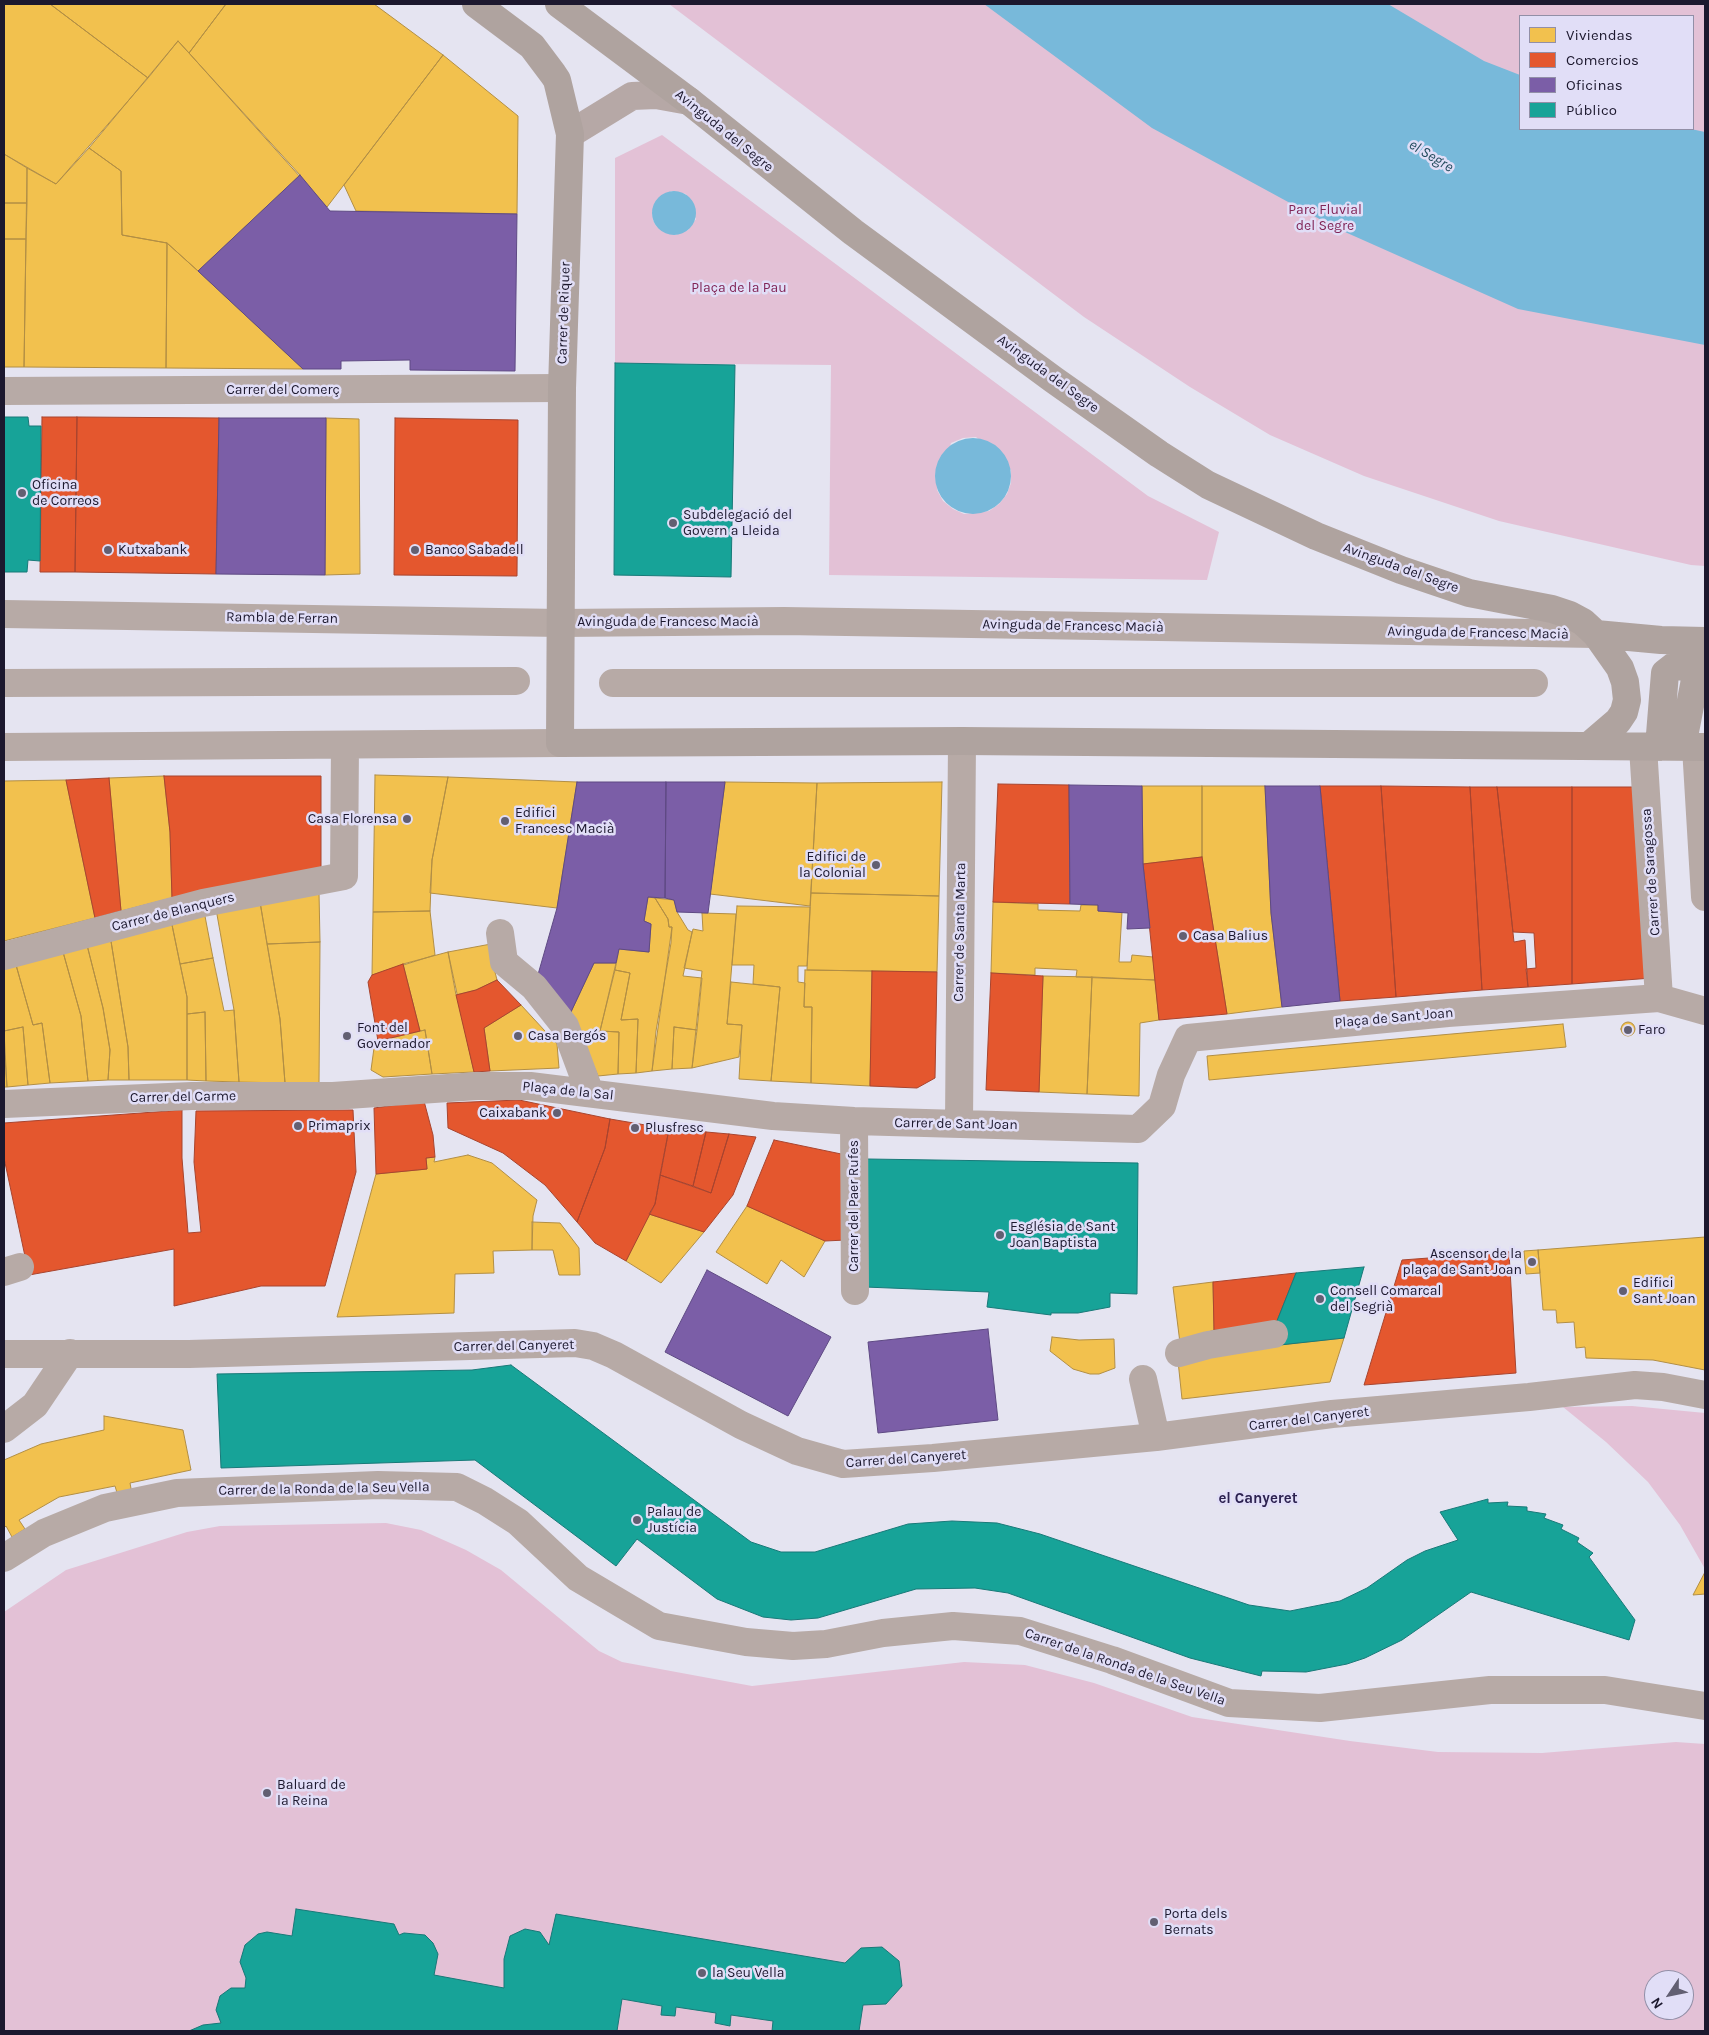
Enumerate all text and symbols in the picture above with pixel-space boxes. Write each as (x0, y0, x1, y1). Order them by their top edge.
legend (1519, 15, 1694, 130)
text: Viviendas (1566, 26, 1633, 44)
text: Comercios (1566, 51, 1639, 69)
text: Oficinas (1566, 76, 1623, 94)
street label: Avinguda del Segre (671, 86, 777, 176)
text: Público (1566, 101, 1617, 119)
water label: el Segre (1405, 136, 1457, 176)
park label: Parc Fluvial del Segre (1288, 202, 1362, 234)
street label: Carrer de Riquer (554, 262, 574, 364)
park label: Plaça de la Pau (691, 280, 787, 296)
street label: Avinguda del Segre (994, 331, 1102, 417)
street label: Carrer del Comerç (226, 382, 340, 398)
place label: Oficina de Correos (32, 477, 99, 510)
marker: Oficina de Correos (16, 487, 28, 499)
place label: Subdelegació del Govern a Lleida (683, 507, 792, 540)
marker: Subdelegació del Govern a Lleida (667, 517, 679, 529)
street label: Avinguda del Segre (1341, 539, 1461, 597)
place label: Kutxabank (118, 542, 187, 558)
place label: Banco Sabadell (425, 542, 524, 558)
marker: Kutxabank (102, 544, 114, 556)
marker: Banco Sabadell (409, 544, 421, 556)
street label: Rambla de Ferran (226, 609, 338, 627)
street label: Avinguda de Francesc Macià (577, 614, 759, 630)
street label: Avinguda de Francesc Macià (982, 616, 1164, 636)
street label: Avinguda de Francesc Macià (1387, 623, 1569, 643)
place label: Edifici Francesc Macià (515, 805, 615, 838)
street label: Carrer de Saragossa (1638, 808, 1664, 936)
place label: Casa Florensa (308, 811, 397, 827)
marker: Casa Florensa (401, 813, 413, 825)
marker: Edifici Francesc Macià (499, 815, 511, 827)
place label: Edifici de la Colonial (799, 849, 866, 882)
marker: Edifici de la Colonial (870, 859, 882, 871)
street label: Carrer de Santa Marta (950, 862, 970, 1002)
street label: Carrer de Blanquers (110, 889, 236, 935)
place label: Casa Balius (1193, 928, 1268, 944)
marker: Casa Balius (1177, 930, 1189, 942)
street label: Plaça de Sant Joan (1334, 1004, 1454, 1032)
place label: Font del Governador (357, 1020, 430, 1052)
place label: Faro (1638, 1022, 1665, 1038)
marker: Faro (1622, 1024, 1634, 1036)
place label: Casa Bergós (528, 1028, 606, 1044)
marker: Font del Governador (341, 1030, 353, 1042)
marker: Casa Bergós (512, 1030, 524, 1042)
street label: Plaça de la Sal (522, 1078, 614, 1104)
street label: Carrer del Carme (130, 1088, 236, 1106)
place label: Caixabank (479, 1105, 547, 1121)
marker: Caixabank (551, 1107, 563, 1119)
street label: Carrer de Sant Joan (894, 1115, 1018, 1133)
place label: Primaprix (308, 1118, 370, 1134)
marker: Primaprix (292, 1120, 304, 1132)
place label: Plusfresc (645, 1120, 704, 1136)
marker: Plusfresc (629, 1122, 641, 1134)
street label: Carrer del Paer Rufes (846, 1140, 862, 1272)
place label: Església de Sant Joan Baptista (1010, 1219, 1115, 1252)
marker: Església de Sant Joan Baptista (994, 1229, 1006, 1241)
place label: Ascensor de la plaça de Sant Joan (1402, 1246, 1522, 1278)
marker: Ascensor de la plaça de Sant Joan (1526, 1256, 1538, 1268)
place label: Edifici Sant Joan (1633, 1275, 1696, 1308)
place label: Consell Comarcal del Segrià (1330, 1283, 1441, 1315)
marker: Edifici Sant Joan (1617, 1285, 1629, 1297)
marker: Consell Comarcal del Segrià (1314, 1293, 1326, 1305)
street label: Carrer del Canyeret (454, 1337, 574, 1355)
street label: Carrer del Canyeret (1248, 1403, 1370, 1435)
street label: Carrer del Canyeret (845, 1446, 967, 1472)
street label: Carrer de la Ronda de la Seu Vella (218, 1479, 430, 1499)
district label: el Canyeret (1218, 1490, 1298, 1508)
place label: Palau de Justícia (647, 1504, 701, 1536)
marker: Palau de Justícia (631, 1514, 643, 1526)
street label: Carrer de la Ronda de la Seu Vella (1022, 1625, 1228, 1709)
place label: Baluard de la Reina (277, 1777, 346, 1810)
marker: Baluard de la Reina (261, 1787, 273, 1799)
place label: Porta dels Bernats (1164, 1906, 1228, 1938)
marker: Porta dels Bernats (1148, 1916, 1160, 1928)
place label: la Seu Vella (712, 1965, 785, 1981)
marker: la Seu Vella (696, 1967, 708, 1979)
north arrow (1644, 1970, 1694, 2020)
text: N (1647, 1994, 1667, 2012)

